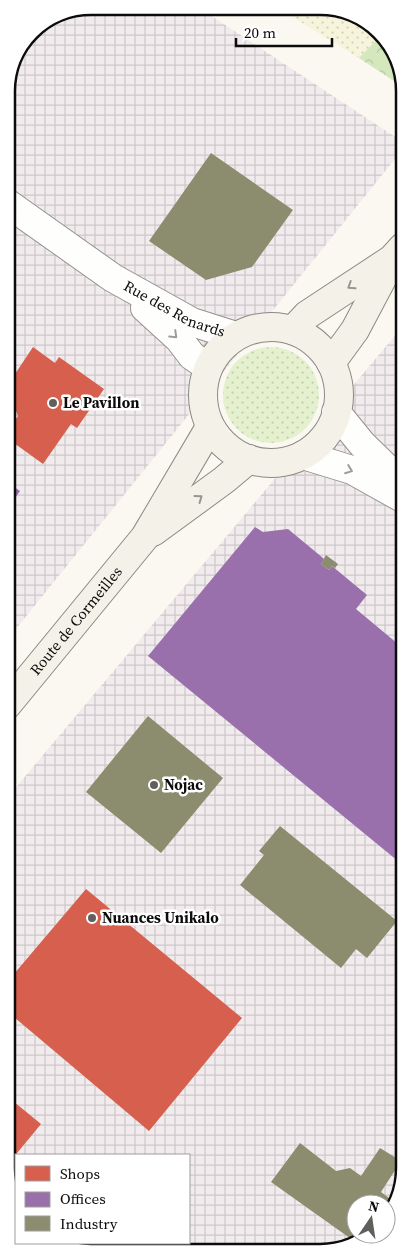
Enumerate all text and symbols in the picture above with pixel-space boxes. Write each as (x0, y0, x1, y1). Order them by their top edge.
scale bar (236, 15, 332, 47)
text: 20 m (244, 22, 276, 43)
street label: Rue des Renards (120, 275, 228, 342)
one-way arrow (348, 279, 357, 289)
one-way arrow (169, 329, 178, 338)
place label: Le Pavillon (63, 392, 139, 413)
marker: Le Pavillon (47, 397, 59, 409)
one-way arrow (344, 464, 353, 474)
one-way arrow (193, 495, 203, 504)
street label: Route de Cormeilles (25, 562, 127, 679)
place label: Nojac (164, 774, 203, 795)
marker: Nojac (148, 779, 160, 791)
place label: Nuances Unikalo (102, 907, 219, 928)
marker: Nuances Unikalo (86, 912, 98, 924)
legend (15, 1154, 190, 1244)
text: Shops (60, 1163, 100, 1184)
text: Offices (60, 1188, 106, 1209)
north arrow (346, 1194, 396, 1244)
text: N (367, 1195, 381, 1217)
text: Industry (60, 1213, 118, 1234)

